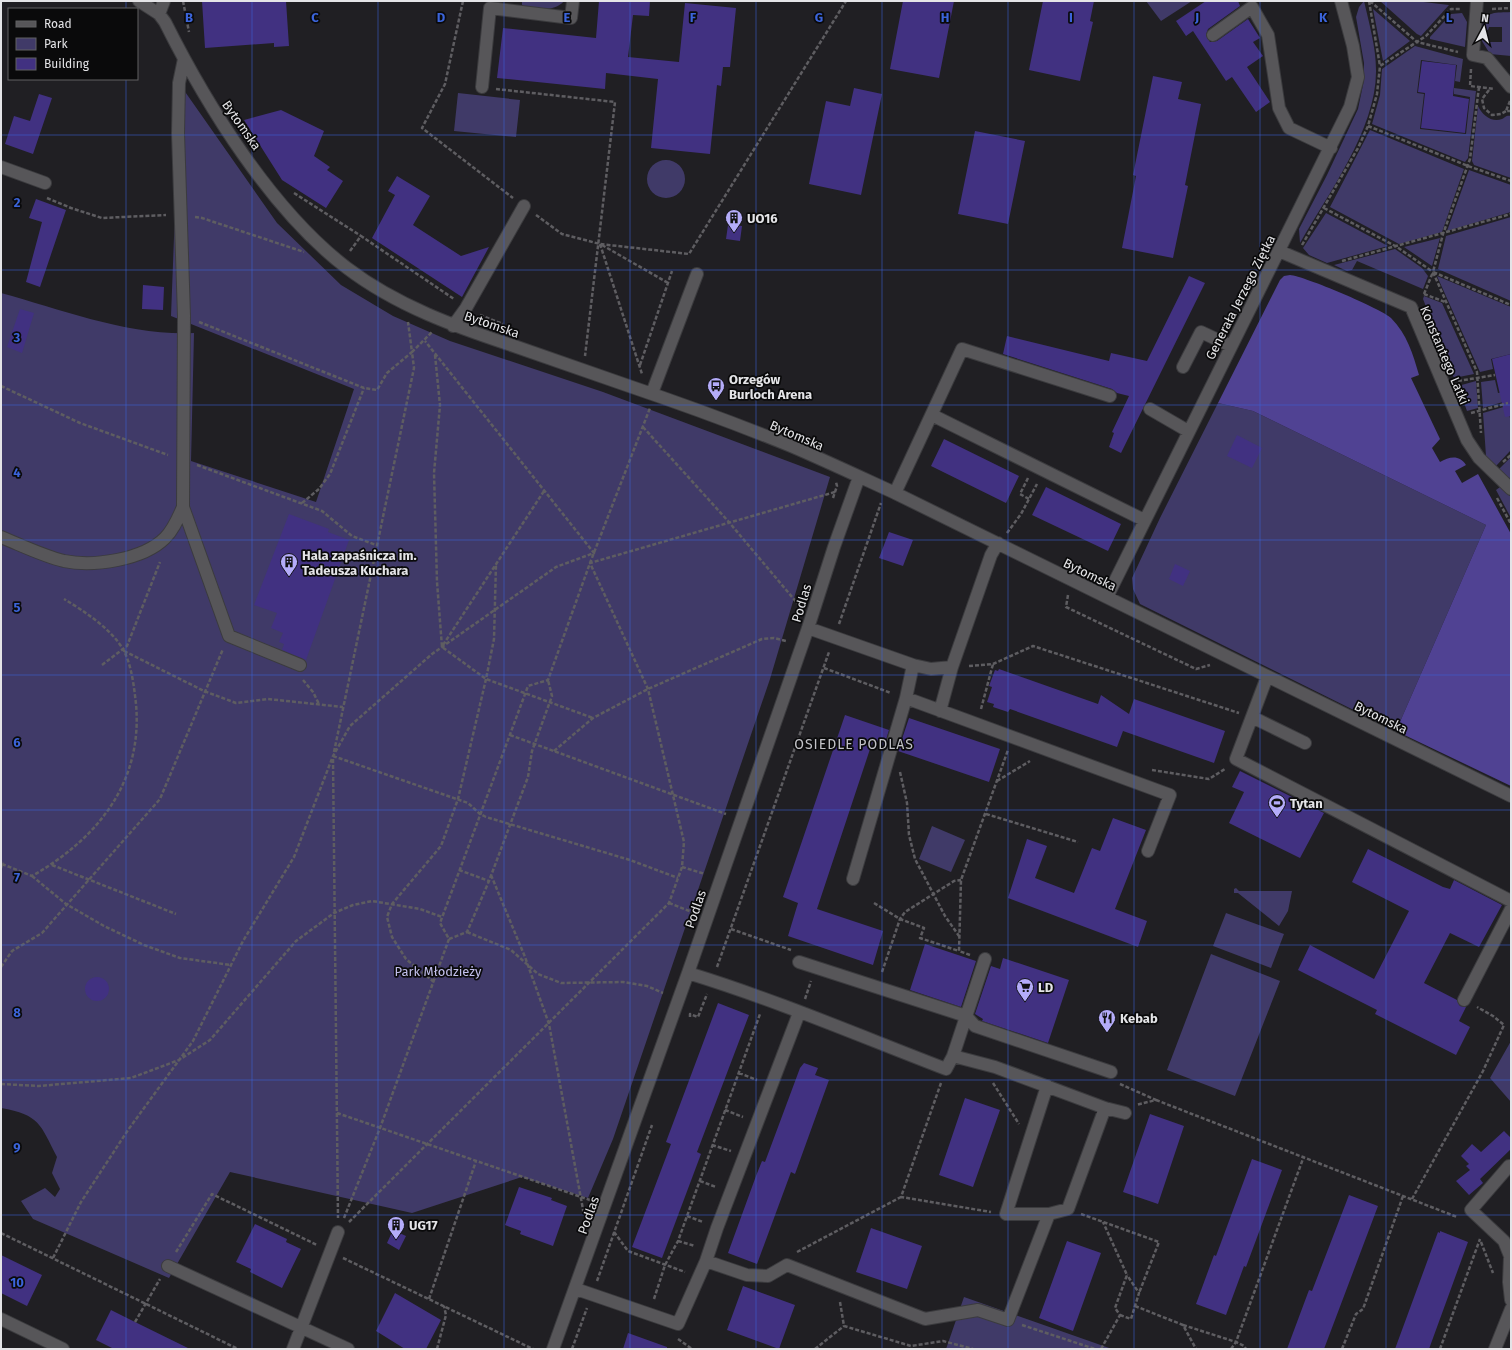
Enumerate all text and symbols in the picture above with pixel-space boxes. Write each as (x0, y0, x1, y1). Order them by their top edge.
legend (8, 8, 138, 80)
north arrow (1464, 8, 1504, 48)
text: B (185, 10, 193, 25)
text: C (311, 10, 319, 25)
text: D (437, 10, 446, 25)
text: E (564, 10, 571, 25)
text: F (690, 10, 697, 25)
text: G (815, 10, 823, 25)
text: H (941, 10, 949, 25)
text: I (1069, 10, 1073, 25)
text: J (1194, 10, 1199, 25)
text: K (1319, 10, 1328, 25)
text: L (1446, 10, 1453, 25)
text: N (1481, 12, 1490, 25)
text: Road (44, 17, 72, 31)
text: Park (44, 37, 68, 51)
text: Building (44, 57, 90, 71)
street label: Bytomska (219, 98, 264, 153)
text: 2 (14, 195, 21, 210)
building icon: UO16 (724, 208, 744, 233)
place label: UO16 (747, 211, 778, 226)
street label: Generała Jerzego Ziętka (1202, 232, 1278, 362)
street label: Konstantego Latki (1417, 304, 1472, 407)
street label: Bytomska (462, 308, 521, 341)
text: 3 (13, 330, 21, 345)
place label: Orzegów Burloch Arena (729, 372, 812, 402)
bus stop icon: Orzegów Burloch Arena (706, 376, 726, 401)
street label: Bytomska (768, 417, 826, 454)
text: 4 (13, 465, 21, 480)
place label: Hala zapaśnicza im. Tadeusza Kuchara (302, 548, 417, 578)
building icon: Hala zapaśnicza im. Tadeusza Kuchara (279, 552, 299, 577)
street label: Bytomska (1061, 555, 1119, 594)
street label: Podlas (789, 582, 814, 624)
text: 5 (14, 600, 21, 615)
street label: Bytomska (1352, 698, 1410, 737)
text: 6 (13, 735, 21, 750)
district label: OSIEDLE PODLAS (794, 736, 914, 753)
sports icon: Tytan (1267, 793, 1287, 818)
place label: Tytan (1290, 796, 1323, 811)
text: 7 (14, 870, 20, 885)
street label: Podlas (682, 888, 709, 930)
park label: Park Młodzieży (395, 964, 482, 979)
supermarket icon: LD (1015, 977, 1035, 1002)
place label: LD (1038, 980, 1054, 995)
text: 8 (13, 1005, 21, 1020)
restaurant icon: Kebab (1097, 1008, 1117, 1033)
place label: Kebab (1120, 1011, 1158, 1026)
text: 9 (13, 1140, 21, 1155)
street label: Podlas (575, 1194, 602, 1236)
building icon: UG17 (386, 1215, 406, 1240)
place label: UG17 (409, 1218, 438, 1233)
text: 10 (10, 1275, 24, 1290)

